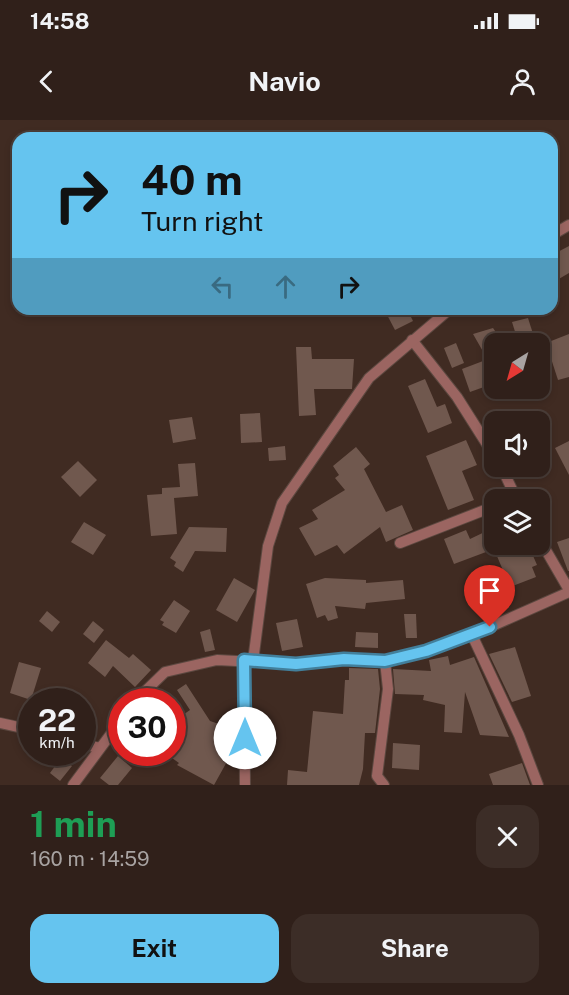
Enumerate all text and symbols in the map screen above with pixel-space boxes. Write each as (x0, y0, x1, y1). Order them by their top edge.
text: 14:58 (30, 8, 89, 34)
icon: back (30, 65, 63, 98)
text: Navio (248, 65, 321, 97)
icon: person (506, 65, 539, 98)
text: 40 m (141, 155, 243, 204)
icon: right (42, 156, 120, 234)
text: Turn right (141, 205, 264, 237)
icon: left (206, 270, 239, 303)
icon: ahead (269, 270, 302, 303)
icon: right (332, 270, 365, 303)
north arrow (484, 333, 550, 399)
map controls (484, 333, 550, 555)
button: sound (484, 411, 550, 477)
button: layers (484, 489, 550, 555)
pin (464, 565, 515, 627)
icon: arrive (473, 574, 506, 607)
speed limit sign: 30 (108, 688, 186, 766)
text: 22 (38, 702, 76, 738)
position arrow (213, 706, 277, 770)
text: km/h (39, 734, 75, 751)
text: 1 min (30, 803, 117, 845)
button: close (476, 805, 539, 868)
text: 160 m · 14:59 (30, 847, 150, 871)
button: Exit (30, 914, 279, 983)
button: Share (291, 914, 539, 983)

